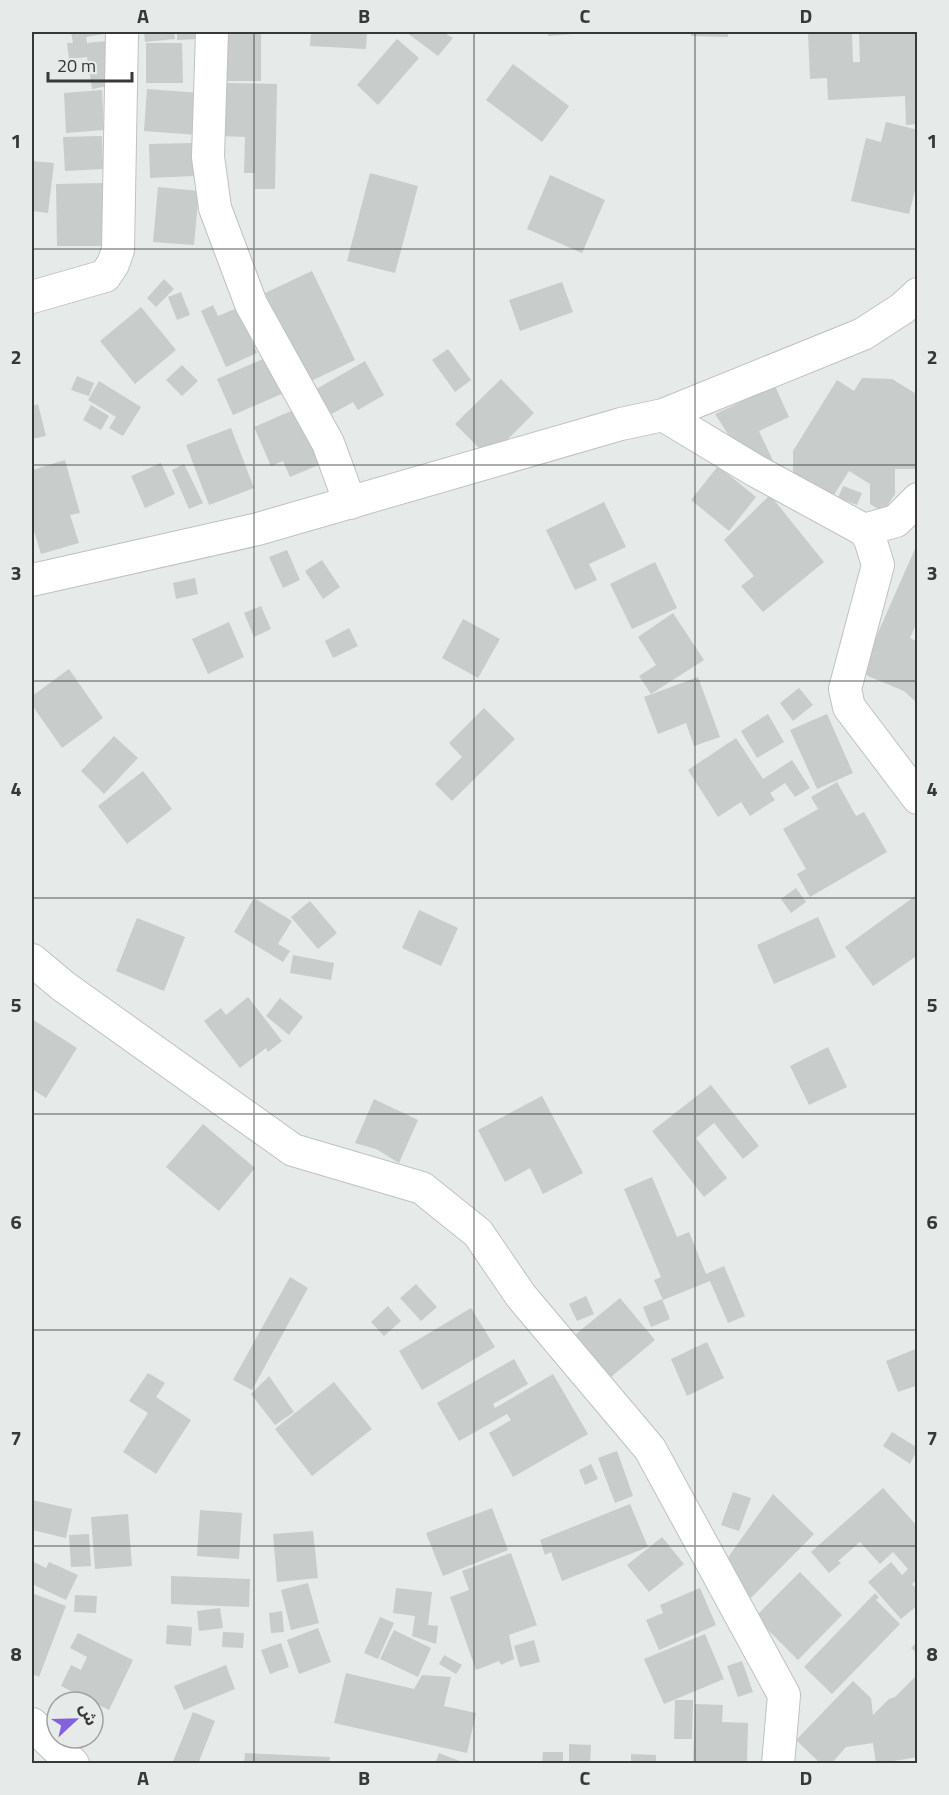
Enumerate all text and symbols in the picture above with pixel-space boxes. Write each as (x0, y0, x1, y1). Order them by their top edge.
text: A (137, 0, 149, 31)
text: B (358, 0, 370, 31)
text: C (580, 0, 591, 31)
text: D (800, 0, 812, 31)
scale bar (48, 45, 132, 83)
text: 20 m (57, 52, 96, 79)
text: 1 (10, 125, 22, 156)
text: 1 (926, 125, 938, 156)
text: 2 (10, 341, 22, 372)
text: 2 (926, 341, 938, 372)
text: 3 (10, 557, 22, 588)
text: 3 (926, 557, 938, 588)
text: 4 (10, 773, 22, 804)
text: 4 (926, 773, 938, 804)
text: 5 (10, 989, 22, 1020)
text: 5 (926, 989, 938, 1020)
text: 6 (10, 1206, 22, 1237)
text: 6 (926, 1206, 938, 1237)
text: 7 (10, 1422, 22, 1453)
text: 7 (926, 1422, 938, 1453)
text: 8 (10, 1638, 22, 1669)
text: 8 (926, 1638, 938, 1669)
north arrow (45, 1690, 105, 1750)
text: ش (74, 1700, 104, 1729)
text: A (137, 1762, 149, 1793)
text: B (358, 1762, 370, 1793)
text: C (580, 1762, 591, 1793)
text: D (800, 1762, 812, 1793)

